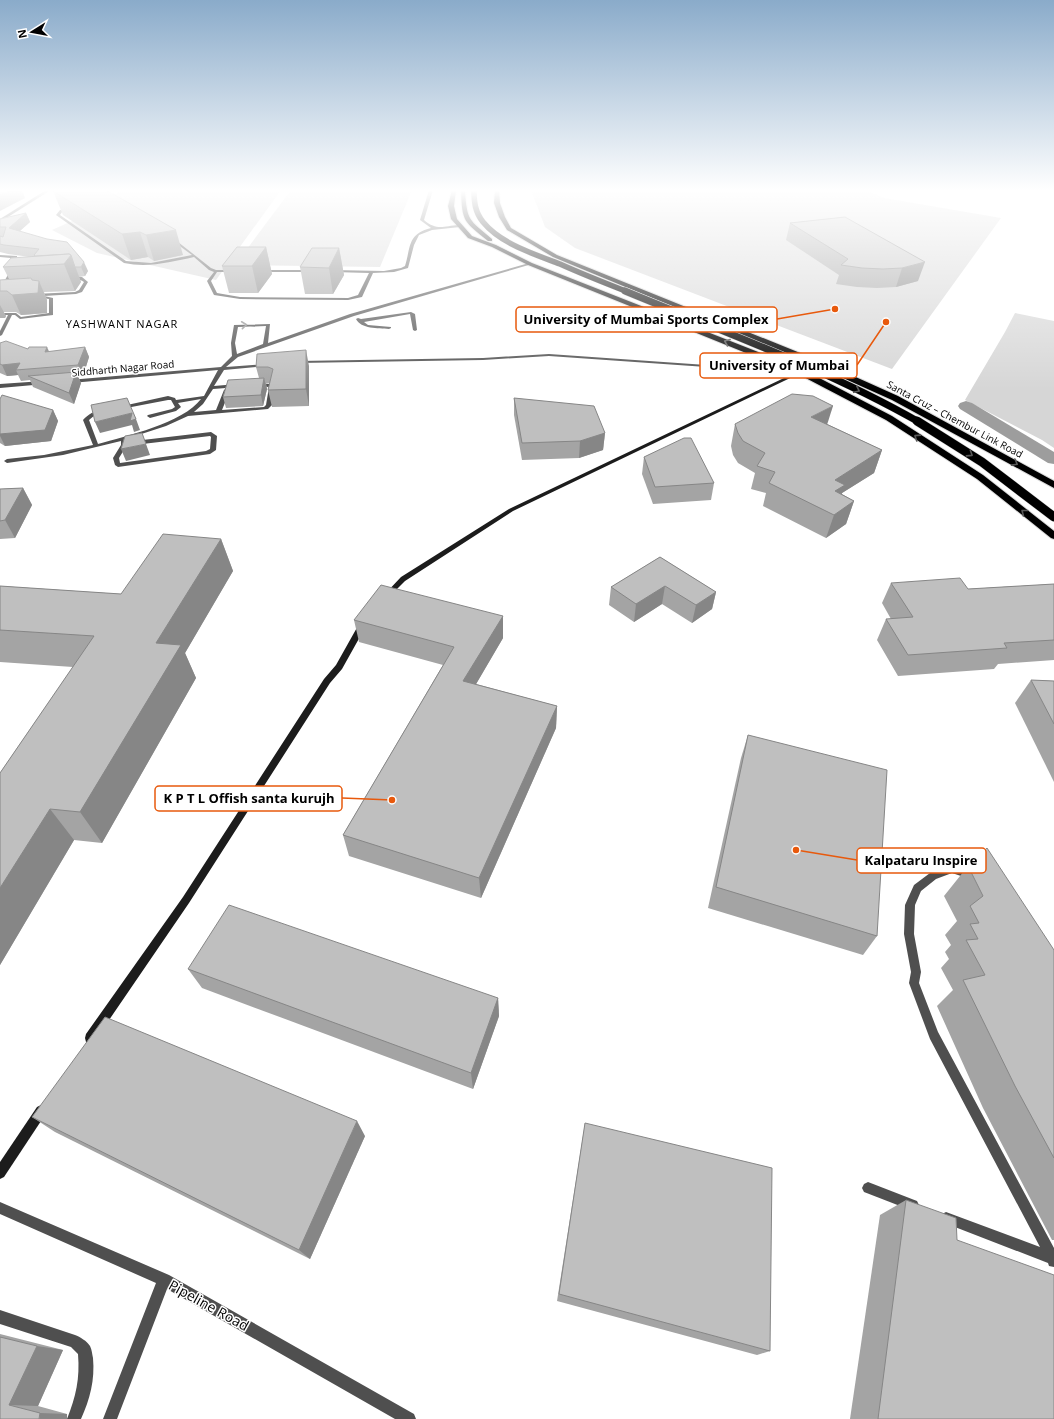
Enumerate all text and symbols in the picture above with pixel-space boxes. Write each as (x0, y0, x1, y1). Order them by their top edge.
north arrow (12, 12, 52, 52)
text: N (13, 28, 30, 40)
callout: University of Mumbai Sports Complex (516, 307, 777, 332)
text: University of Mumbai Sports Complex (524, 310, 769, 328)
district label: YASHWANT NAGAR (66, 316, 178, 331)
one-way arrow (241, 321, 247, 330)
one-way arrow (724, 339, 731, 347)
callout: University of Mumbai (700, 353, 857, 378)
text: University of Mumbai (709, 356, 849, 374)
street label: Siddharth Nagar Road (71, 357, 175, 379)
street label: Santa Cruz – Chembur Link Road (885, 377, 1025, 461)
one-way arrow (852, 385, 860, 393)
one-way arrow (915, 434, 922, 441)
one-way arrow (965, 449, 972, 456)
one-way arrow (1011, 459, 1018, 466)
one-way arrow (1021, 509, 1028, 516)
callout: K P T L Offish santa kurujh (155, 786, 342, 811)
text: K P T L Offish santa kurujh (163, 789, 335, 807)
callout: Kalpataru Inspire (857, 848, 986, 873)
text: Kalpataru Inspire (865, 851, 978, 869)
street label: Pipeline Road (165, 1275, 253, 1335)

